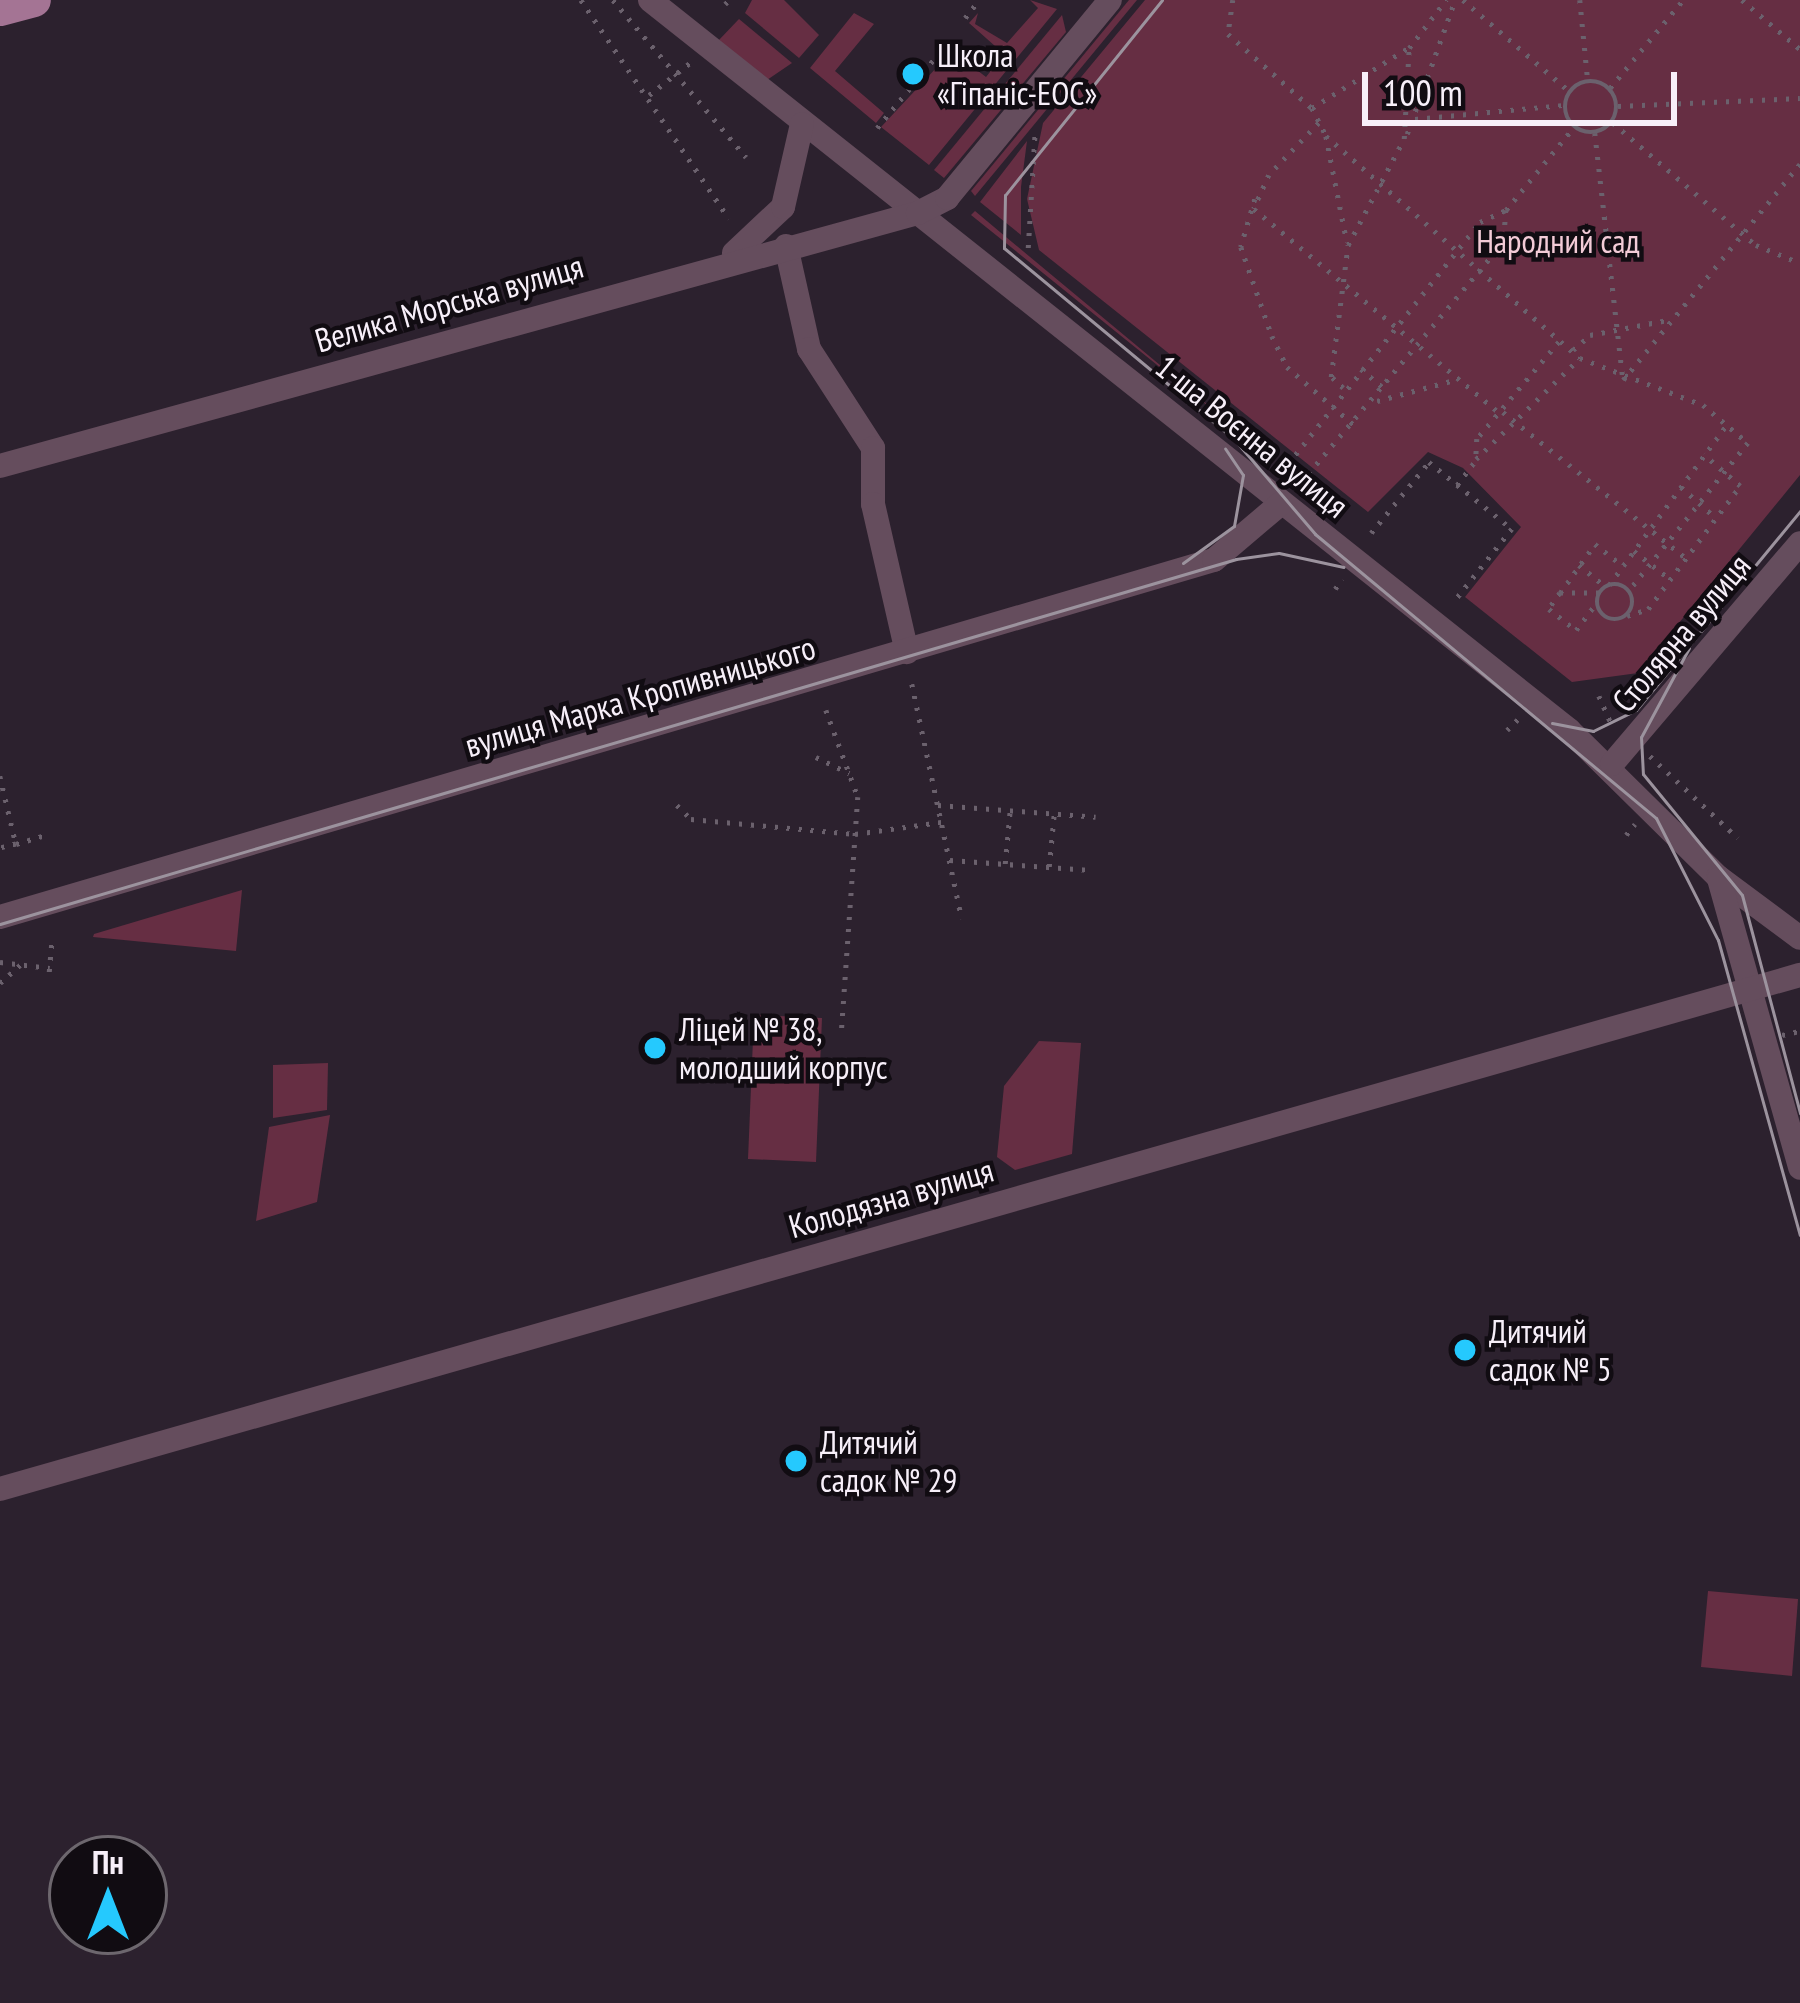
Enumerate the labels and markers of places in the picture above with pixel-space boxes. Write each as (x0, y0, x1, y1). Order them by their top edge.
place label: Школа «Гіпаніс-ЕОС» (937, 35, 1097, 113)
marker: Школа «Гіпаніс-ЕОС» (900, 61, 926, 87)
place label: Ліцей № 38, молодший корпус (679, 1009, 888, 1087)
marker: Ліцей № 38, молодший корпус (642, 1035, 668, 1061)
place label: Дитячий садок № 5 (1489, 1311, 1612, 1389)
marker: Дитячий садок № 5 (1452, 1337, 1478, 1363)
place label: Дитячий садок № 29 (820, 1422, 957, 1500)
marker: Дитячий садок № 29 (783, 1448, 809, 1474)

